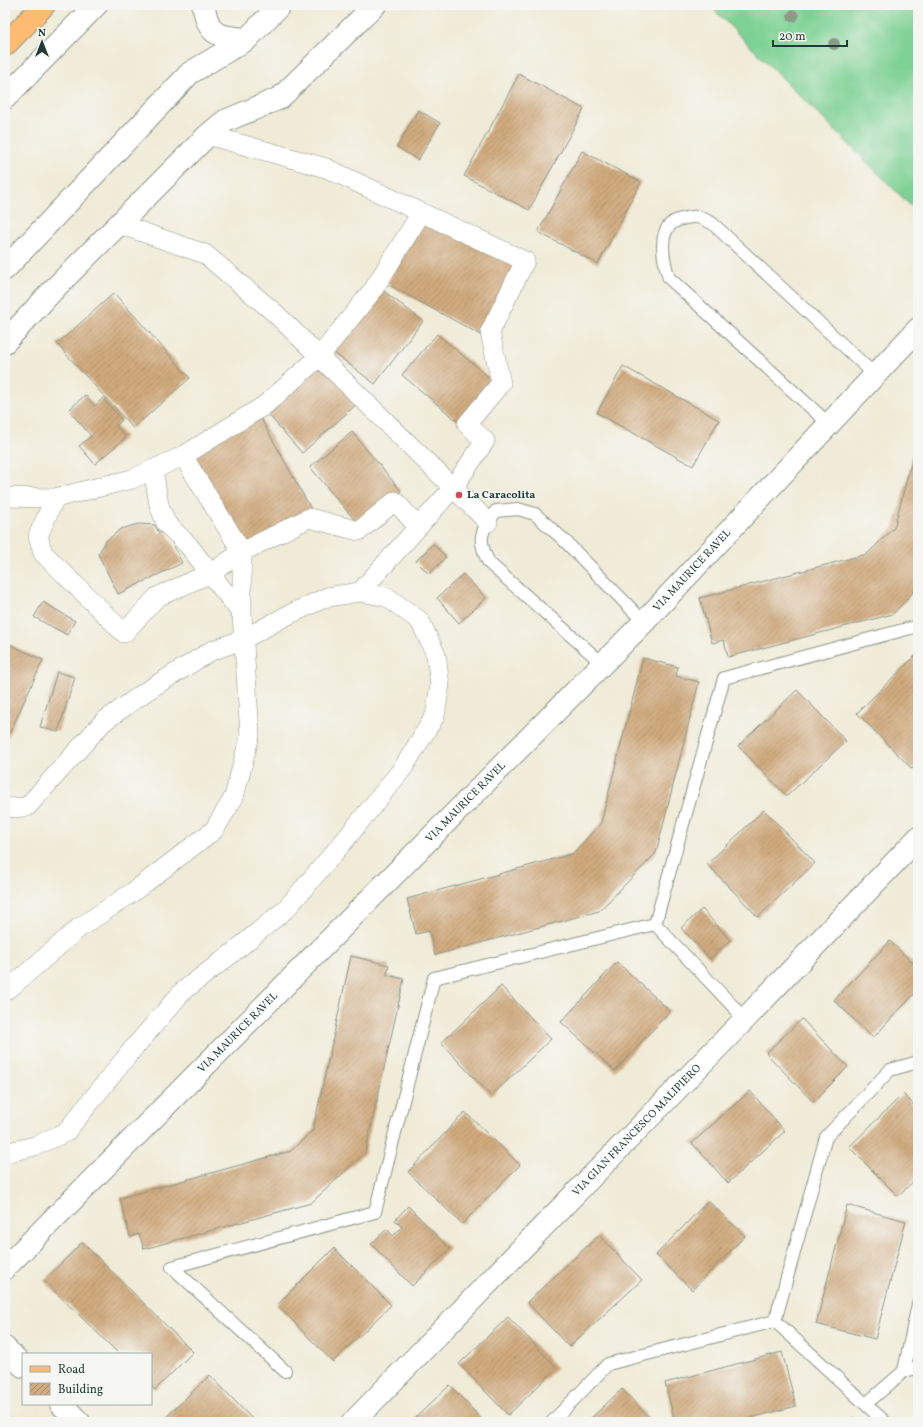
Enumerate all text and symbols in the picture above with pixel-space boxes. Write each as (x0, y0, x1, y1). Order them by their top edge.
north arrow (22, 22, 62, 62)
scale bar (773, 22, 847, 48)
text: N (38, 26, 46, 41)
text: 20 m (779, 29, 806, 45)
place label: La Caracolita (467, 488, 535, 503)
marker: La Caracolita (454, 490, 464, 500)
street label: VIA MAURICE RAVEL (650, 526, 734, 615)
street label: VIA MAURICE RAVEL (422, 759, 509, 846)
street label: VIA MAURICE RAVEL (195, 989, 281, 1076)
street label: VIA GIAN FRANCESCO MALIPIERO (569, 1061, 704, 1200)
legend (22, 1353, 152, 1405)
text: Road (58, 1362, 85, 1378)
text: Building (58, 1382, 103, 1398)

